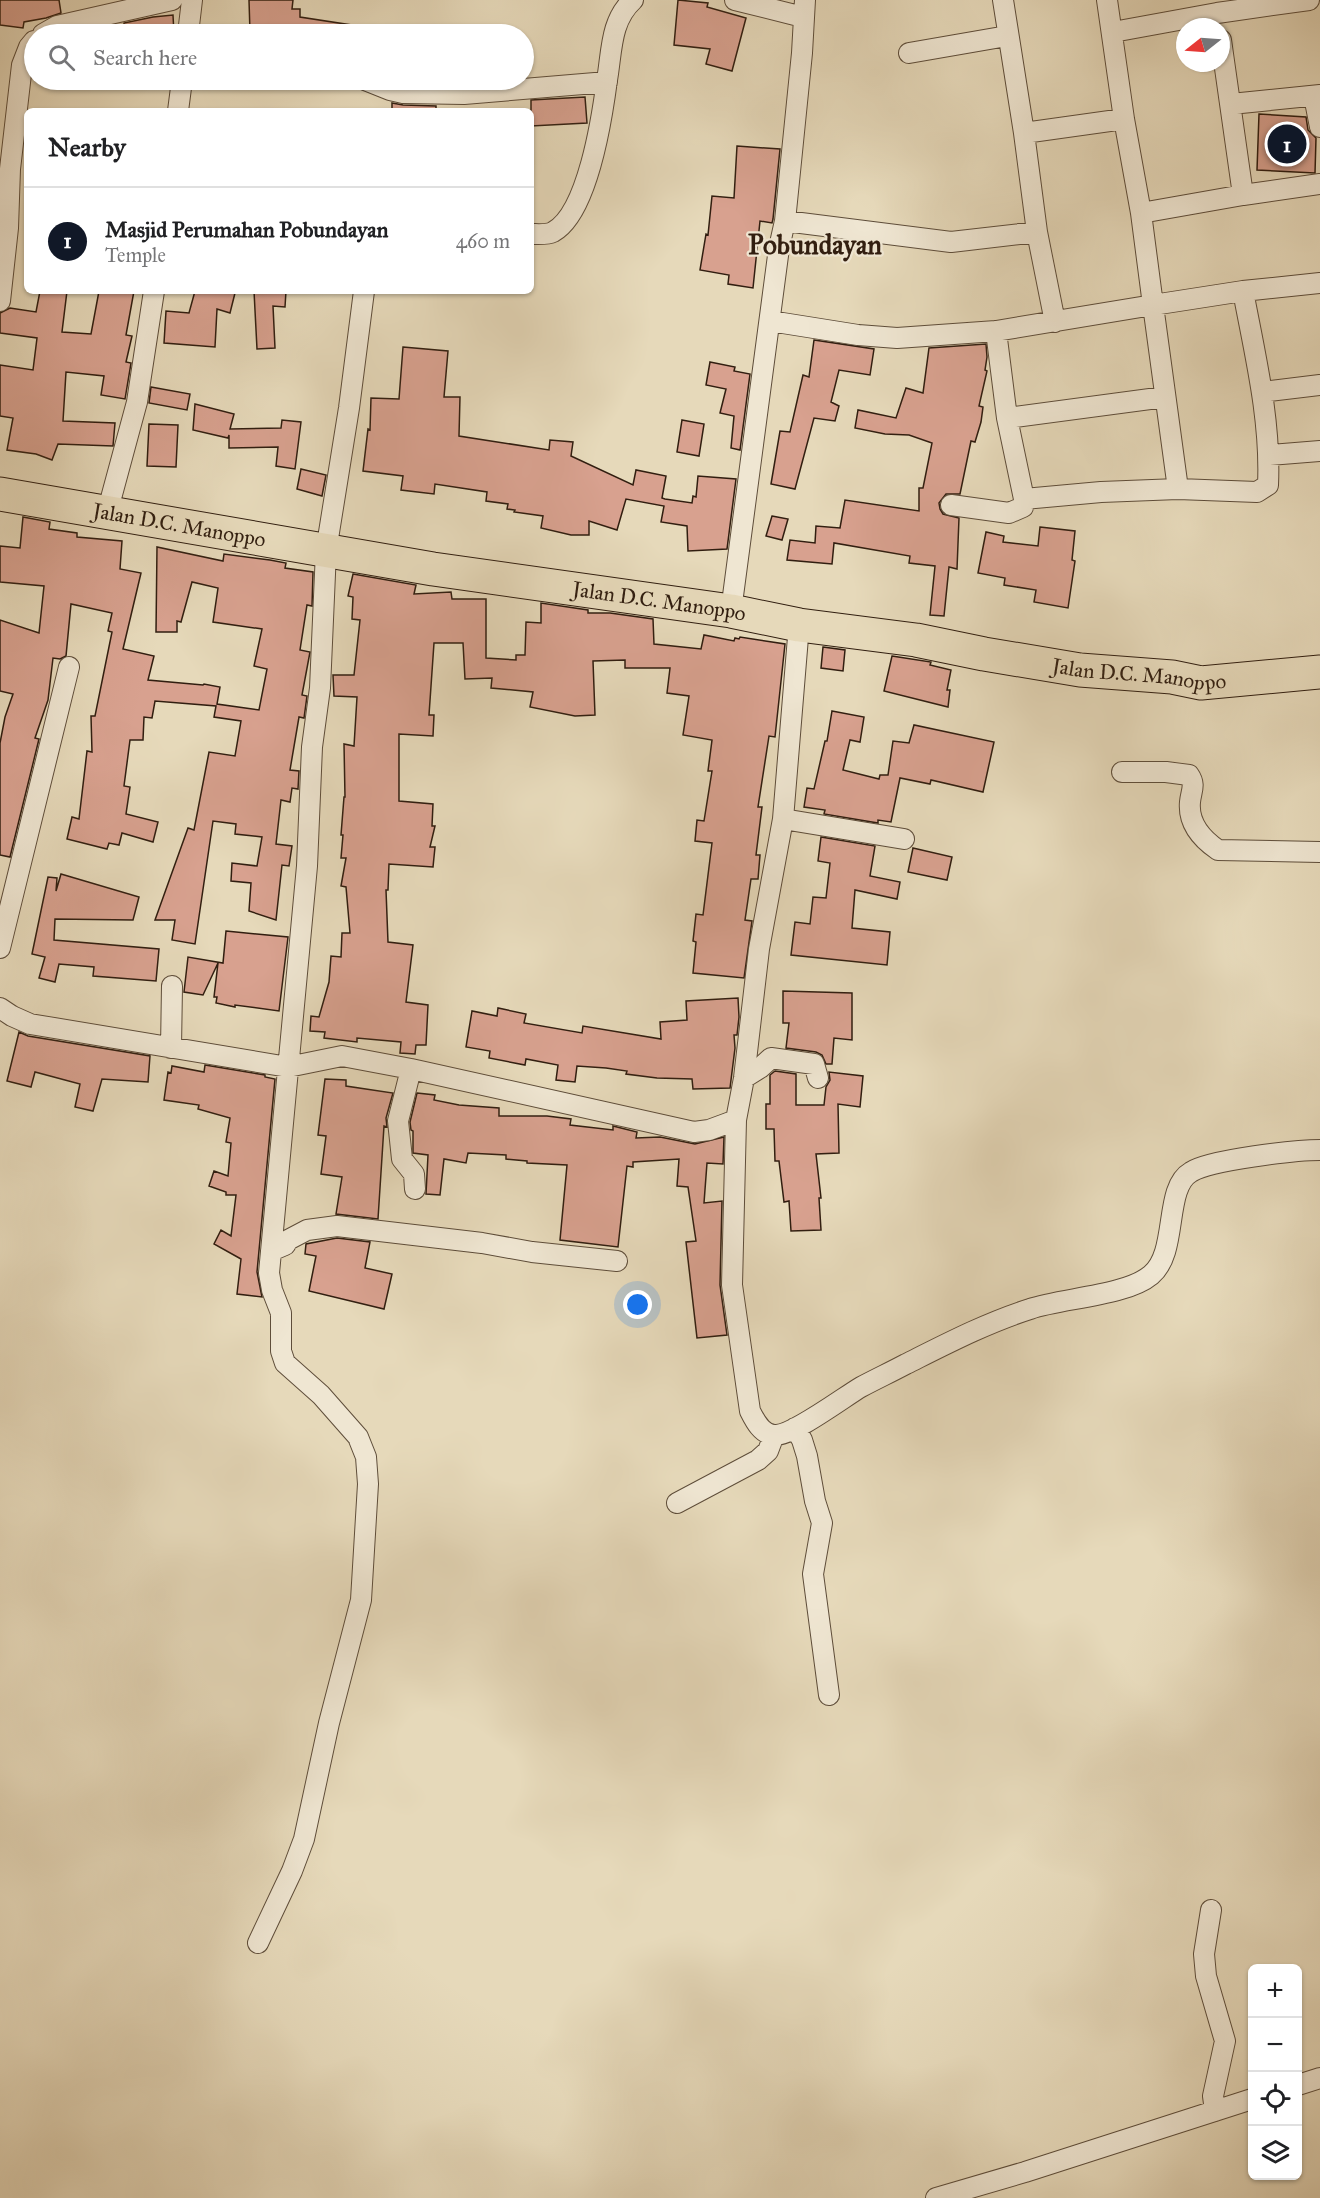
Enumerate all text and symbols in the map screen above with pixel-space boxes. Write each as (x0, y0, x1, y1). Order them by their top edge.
north arrow (1176, 18, 1230, 72)
search box (24, 24, 534, 90)
icon: search (45, 41, 78, 74)
text: Search here (93, 44, 197, 71)
pin: 1 (1268, 122, 1306, 166)
text: Nearby (48, 131, 126, 163)
text: Masjid Perumahan Pobundayan (105, 216, 388, 243)
district label: Pobundayan (748, 228, 882, 262)
text: 1 (64, 229, 71, 253)
text: 460 m (456, 229, 510, 253)
text: Temple (105, 243, 166, 267)
street label: Jalan D.C. Manoppo (89, 497, 268, 553)
street label: Jalan D.C. Manoppo (569, 576, 749, 627)
street label: Jalan D.C. Manoppo (1048, 652, 1227, 697)
your location (623, 1290, 652, 1319)
map controls (1248, 1964, 1302, 2180)
button: + (1248, 1964, 1302, 2018)
button: − (1248, 2018, 1302, 2072)
button: locate (1248, 2072, 1302, 2126)
button: layers (1248, 2126, 1302, 2180)

